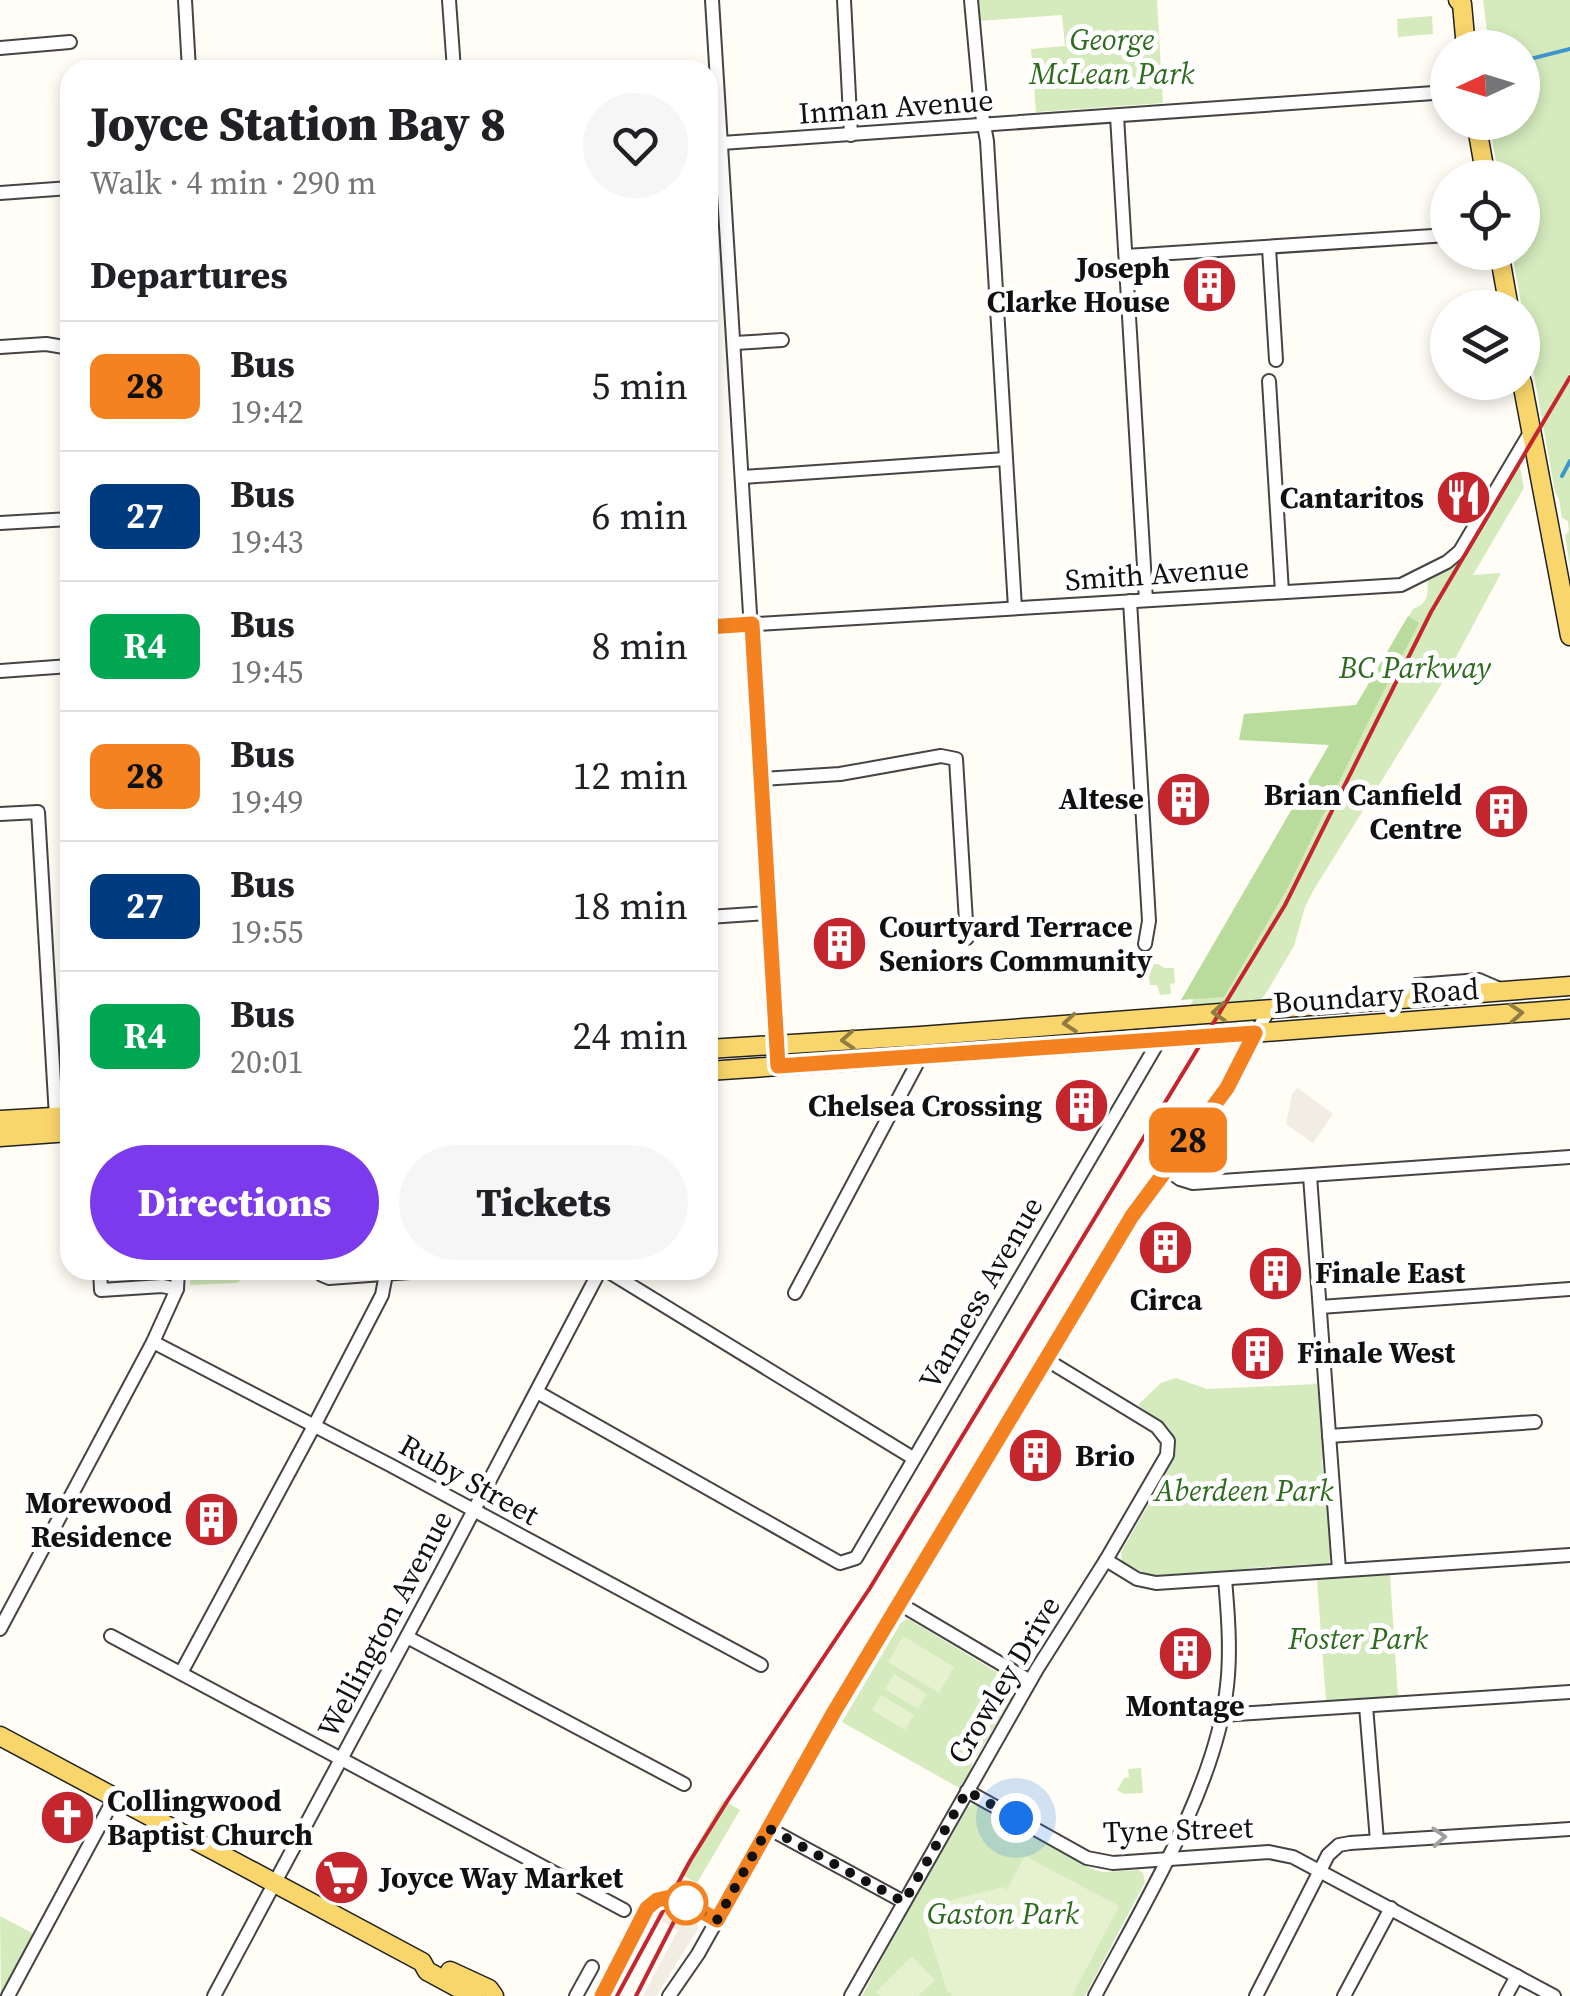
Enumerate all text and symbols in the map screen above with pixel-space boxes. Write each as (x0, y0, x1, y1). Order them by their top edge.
park label: George McLean Park (1029, 19, 1195, 94)
north arrow (1430, 30, 1540, 140)
map controls (1430, 30, 1540, 400)
street label: Inman Avenue (797, 79, 995, 134)
text: Joyce Station Bay 8 (90, 90, 506, 156)
button: heart (583, 93, 688, 198)
button: locate (1430, 160, 1540, 270)
text: Walk · 4 min · 290 m (90, 161, 376, 205)
place label: Joseph Clarke House (987, 247, 1170, 322)
text: Departures (90, 249, 288, 301)
building icon: Joseph Clarke House (1179, 255, 1239, 315)
button: layers (1430, 290, 1540, 400)
text: Bus (230, 338, 295, 390)
text: 5 min (592, 360, 688, 412)
text: 28 (126, 362, 164, 410)
text: 19:42 (230, 390, 304, 434)
text: Bus (230, 468, 295, 520)
restaurant icon: Cantaritos (1433, 468, 1493, 528)
place label: Cantaritos (1280, 477, 1424, 518)
text: 6 min (592, 490, 688, 542)
text: 27 (126, 492, 164, 540)
text: 19:43 (230, 520, 304, 564)
street label: Smith Avenue (1063, 547, 1250, 600)
text: Bus (230, 598, 295, 650)
text: 8 min (592, 620, 688, 672)
text: R4 (124, 622, 166, 670)
park label: BC Parkway (1338, 647, 1492, 688)
text: 19:45 (230, 650, 304, 694)
text: Bus (230, 728, 295, 780)
text: 12 min (573, 750, 688, 802)
text: 28 (126, 752, 164, 800)
building icon: Altese (1153, 769, 1213, 829)
place label: Brian Canfield Centre (1264, 774, 1462, 849)
place label: Altese (1059, 778, 1144, 819)
text: 19:49 (230, 780, 304, 824)
building icon: Brian Canfield Centre (1471, 782, 1531, 842)
text: Bus (230, 858, 295, 910)
text: 18 min (573, 880, 688, 932)
text: 27 (126, 882, 164, 930)
place label: Courtyard Terrace Seniors Community (879, 906, 1152, 981)
text: 19:55 (230, 910, 304, 954)
building icon: Courtyard Terrace Seniors Community (810, 914, 870, 974)
street label: Boundary Road (1272, 968, 1480, 1023)
text: Bus (230, 988, 295, 1040)
one-way arrow (1210, 1001, 1226, 1022)
one-way arrow (1509, 1002, 1525, 1024)
text: 24 min (573, 1010, 688, 1062)
text: R4 (124, 1012, 166, 1060)
one-way arrow (1061, 1012, 1077, 1034)
one-way arrow (840, 1029, 856, 1050)
text: 20:01 (230, 1040, 304, 1084)
building icon: Chelsea Crossing (1051, 1076, 1111, 1136)
place label: Chelsea Crossing (808, 1085, 1042, 1126)
line badge: 28 (1143, 1108, 1233, 1172)
text: 28 (1169, 1116, 1207, 1164)
button: Directions (90, 1145, 379, 1260)
button: Tickets (399, 1145, 688, 1260)
street label: Vanness Avenue (909, 1189, 1052, 1397)
building icon: Circa (1136, 1218, 1196, 1278)
building icon: Finale East (1246, 1243, 1306, 1303)
place label: Finale East (1315, 1252, 1466, 1293)
place label: Circa (1130, 1279, 1203, 1320)
building icon: Finale West (1228, 1323, 1288, 1383)
place label: Finale West (1297, 1332, 1456, 1373)
street label: Ruby Street (392, 1424, 547, 1535)
building icon: Brio (1006, 1426, 1066, 1486)
place label: Brio (1075, 1435, 1135, 1476)
park label: Aberdeen Park (1153, 1470, 1334, 1511)
place label: Morewood Residence (25, 1482, 172, 1557)
building icon: Morewood Residence (181, 1490, 241, 1550)
street label: Wellington Avenue (307, 1503, 462, 1745)
street label: Crowley Drive (937, 1588, 1070, 1771)
park label: Foster Park (1287, 1618, 1429, 1659)
building icon: Montage (1155, 1624, 1215, 1684)
place label: Montage (1125, 1685, 1245, 1726)
place label: Collingwood Baptist Church (107, 1780, 313, 1855)
church icon: Collingwood Baptist Church (38, 1788, 98, 1848)
your location (991, 1793, 1041, 1843)
street label: Tyne Street (1102, 1806, 1254, 1853)
one-way arrow (1432, 1826, 1448, 1848)
supermarket icon: Joyce Way Market (311, 1848, 371, 1908)
place label: Joyce Way Market (378, 1857, 624, 1898)
unlabelled marker (665, 1882, 707, 1924)
park label: Gaston Park (927, 1893, 1080, 1934)

